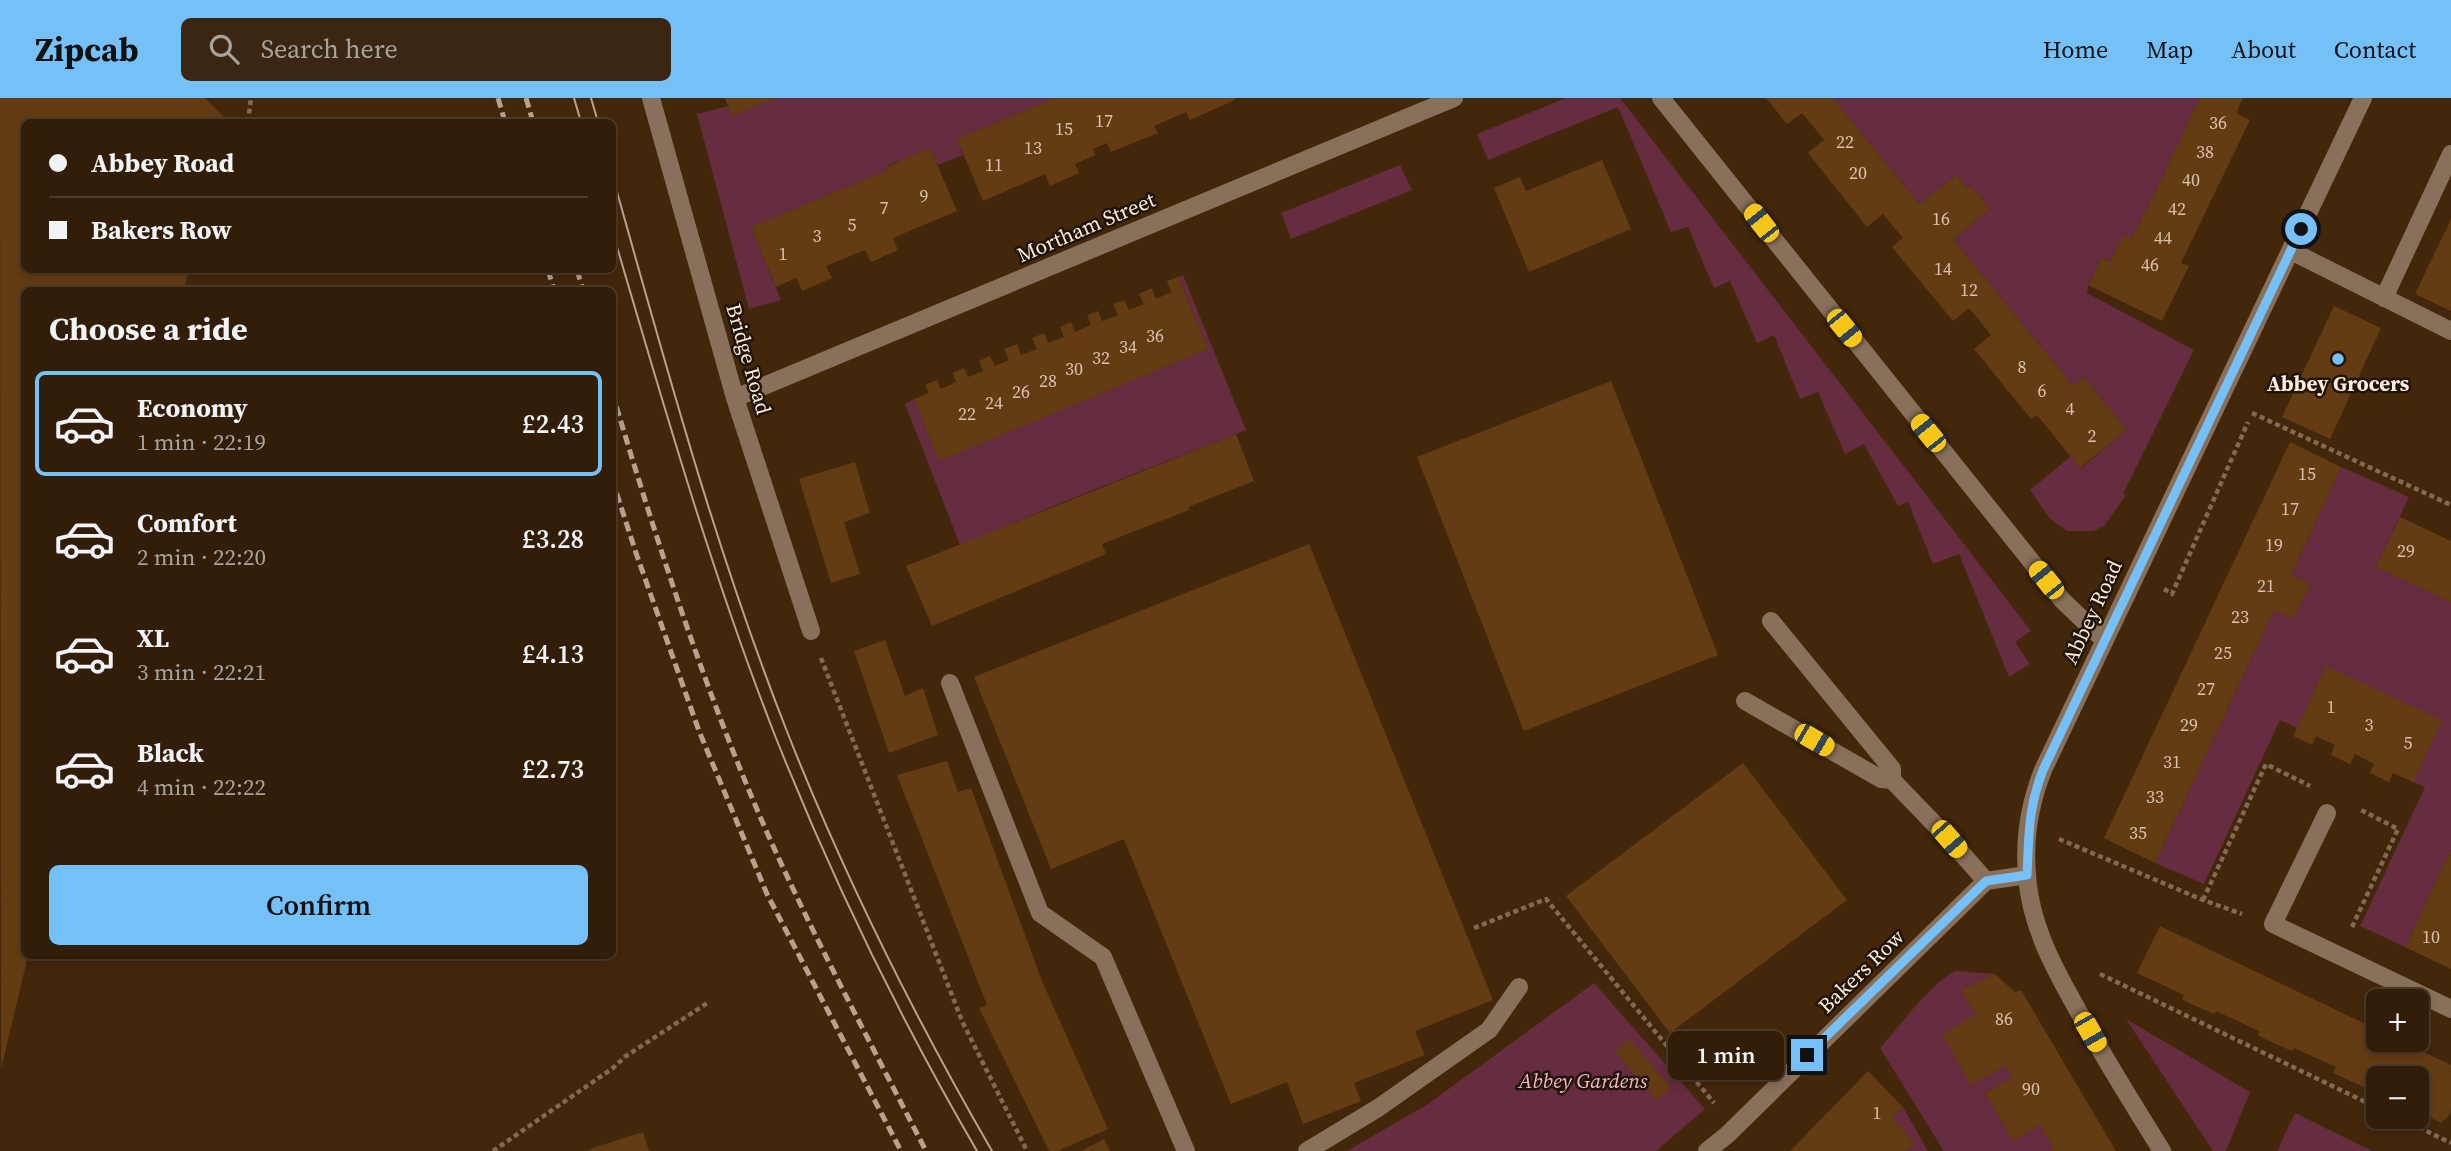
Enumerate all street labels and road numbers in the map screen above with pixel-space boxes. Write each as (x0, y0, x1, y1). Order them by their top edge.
street label: Mortham Street (1012, 185, 1160, 269)
street label: Bridge Road (719, 300, 779, 418)
street label: Abbey Road (2055, 555, 2129, 669)
street label: Bakers Row (1812, 923, 1910, 1019)

